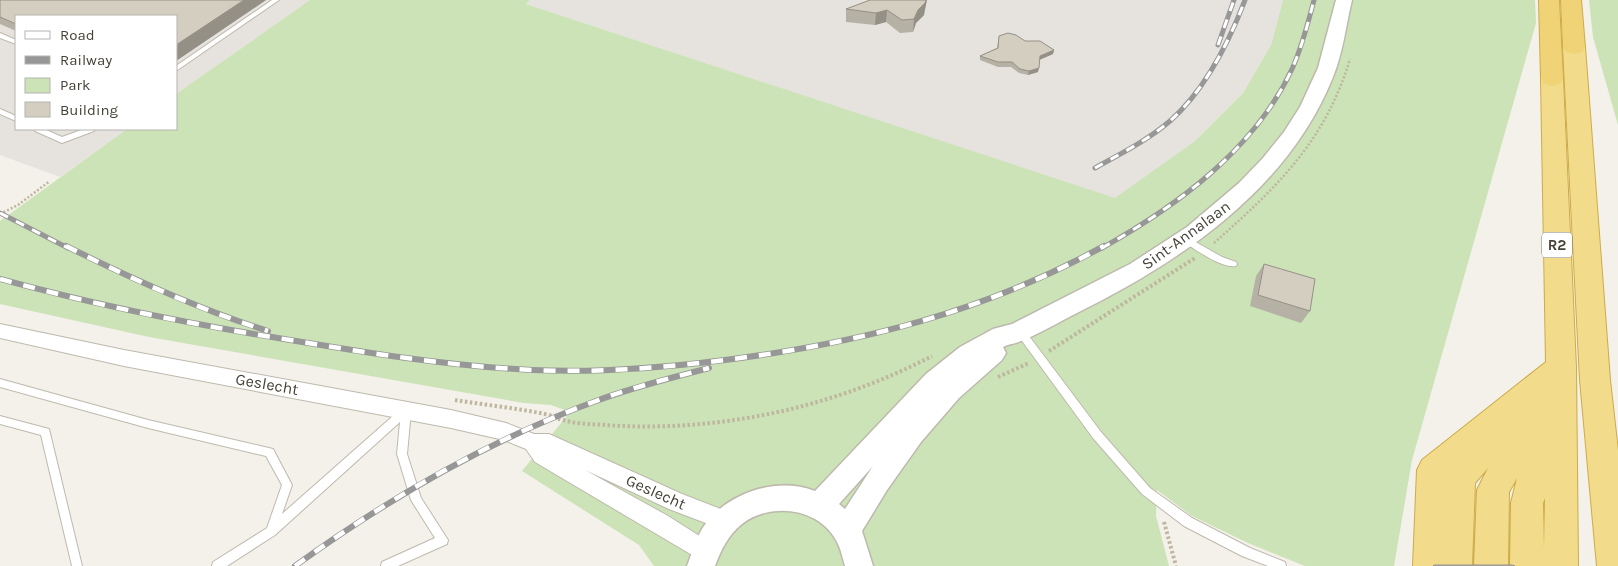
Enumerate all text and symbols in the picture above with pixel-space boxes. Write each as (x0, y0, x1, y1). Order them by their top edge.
legend (15, 15, 178, 130)
text: Road (60, 26, 95, 44)
text: Railway (60, 51, 112, 69)
text: Park (60, 76, 90, 94)
text: Building (60, 101, 118, 119)
street label: Sint-Annalaan (1138, 197, 1234, 273)
road number: R2 (1542, 232, 1572, 258)
street label: Geslecht (234, 369, 300, 399)
street label: Geslecht (623, 470, 689, 514)

